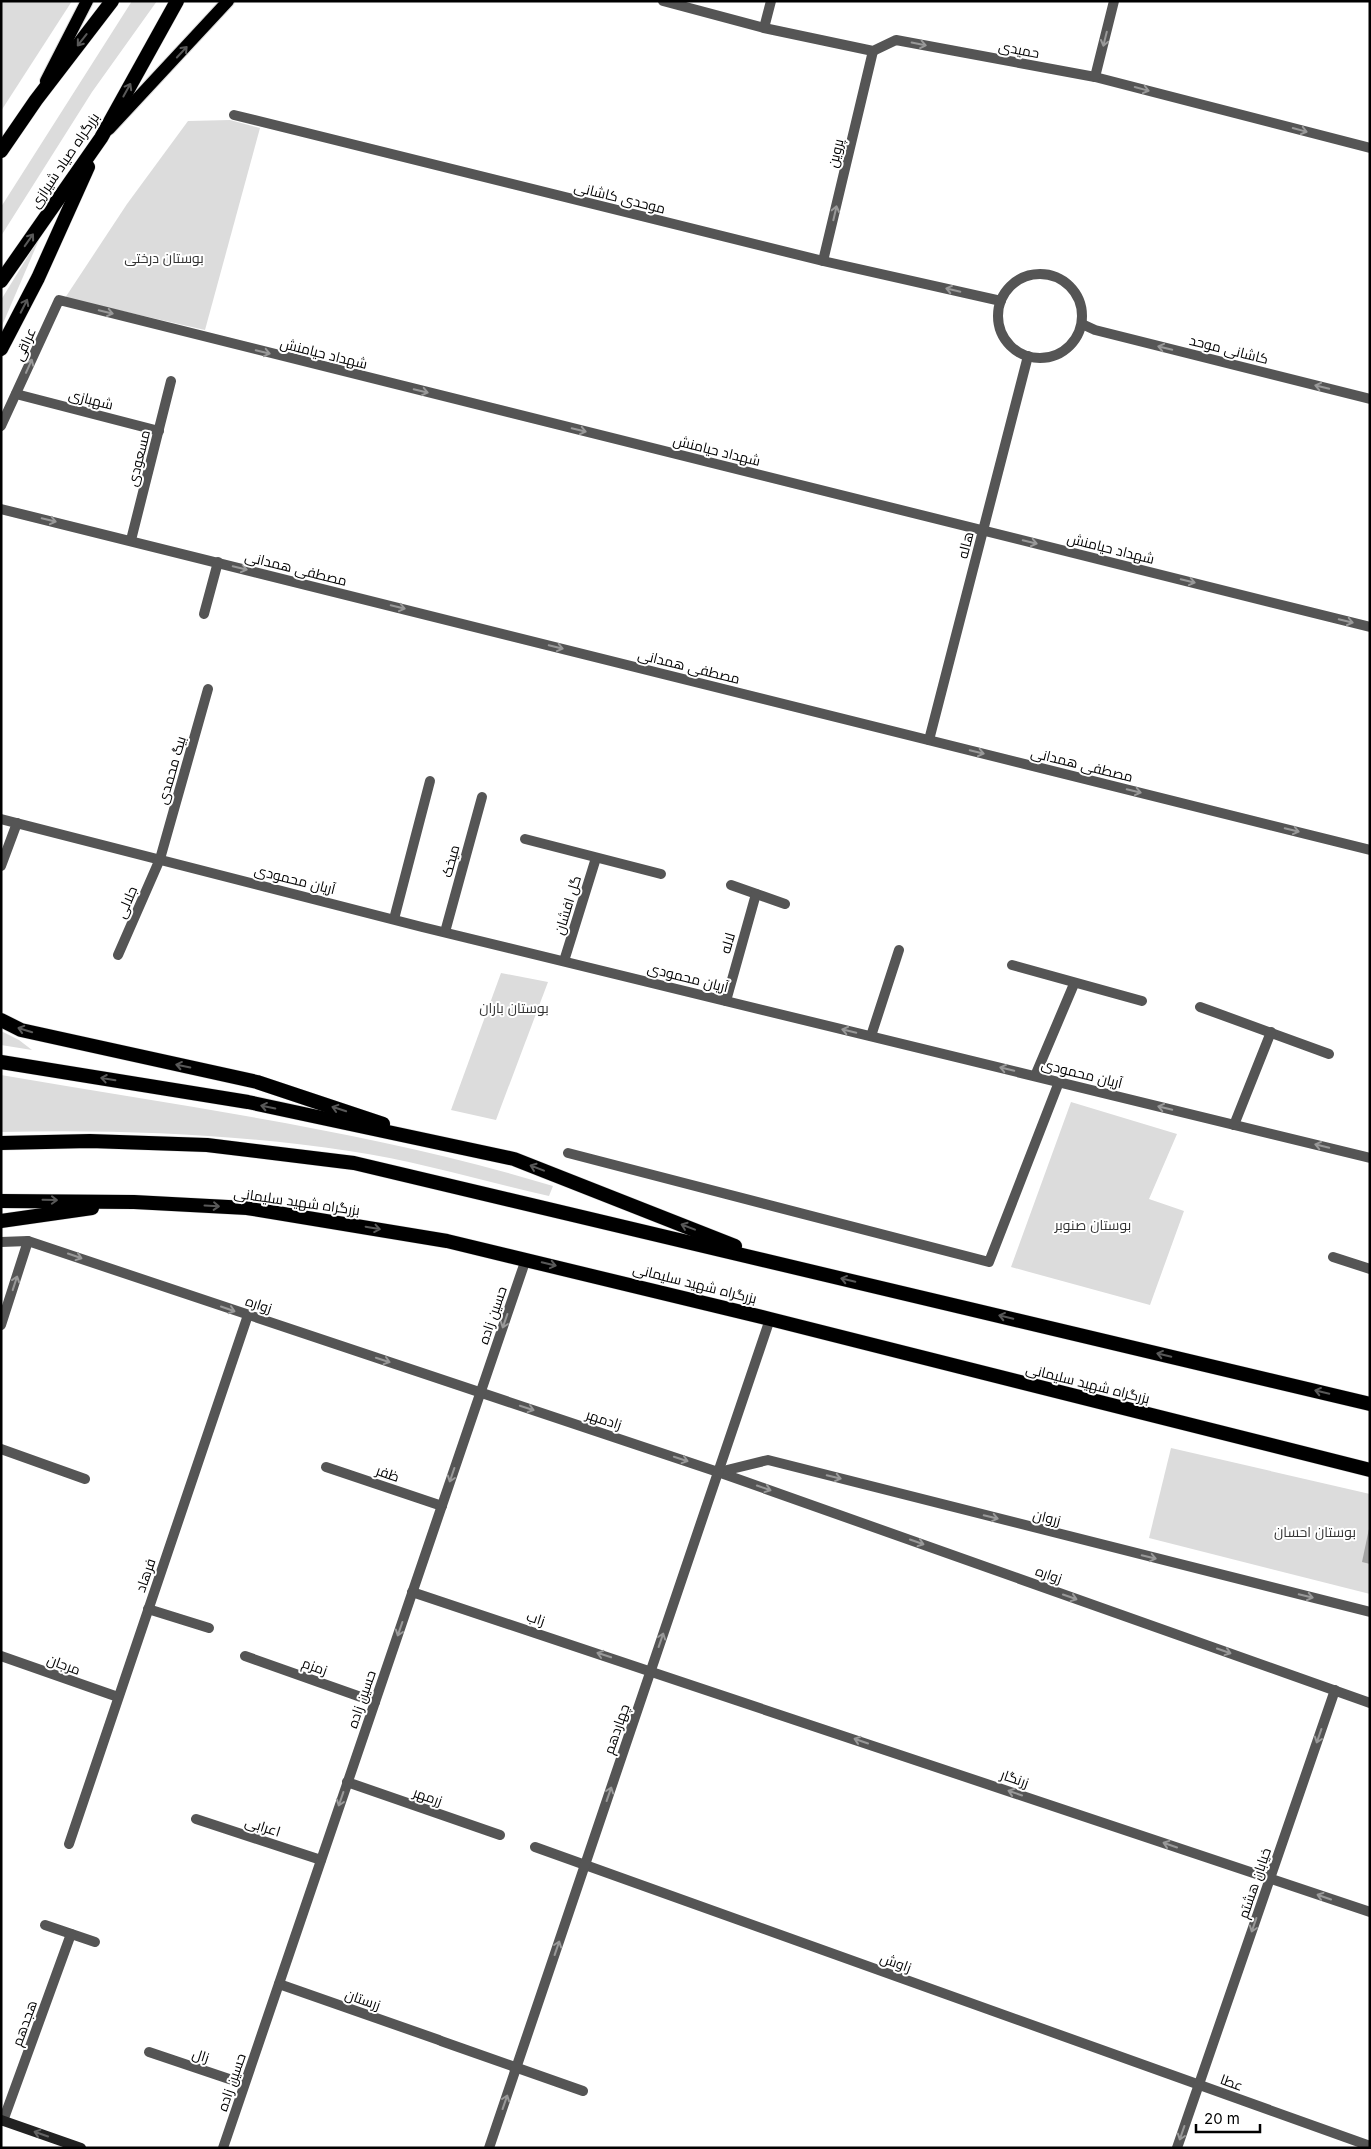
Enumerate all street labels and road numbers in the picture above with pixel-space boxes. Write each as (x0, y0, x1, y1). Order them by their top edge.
street label: حمیدی (997, 37, 1041, 61)
street label: بزرگراه صیاد شیرازی (26, 109, 102, 211)
street label: پروین (823, 137, 849, 170)
street label: موحدی کاشانی (573, 177, 667, 217)
street label: عراقی (9, 325, 39, 363)
street label: کاشانی موحد (1188, 331, 1270, 367)
street label: شهداد حیامنش (279, 334, 369, 372)
street label: شهبازی (67, 385, 115, 413)
street label: مسعودی (123, 428, 153, 488)
street label: شهداد حیامنش (672, 431, 762, 469)
street label: شهداد حیامنش (1066, 529, 1156, 567)
street label: هاله (953, 530, 977, 560)
street label: مصطفی همدانی (243, 547, 349, 589)
street label: مصطفی همدانی (636, 645, 742, 687)
street label: بیگ محمدی (153, 734, 189, 806)
street label: مصطفی همدانی (1029, 743, 1135, 785)
street label: میخک (438, 843, 462, 879)
street label: آریان محمودی (253, 861, 337, 897)
street label: گل افشان (550, 873, 584, 937)
street label: جلالی (112, 883, 140, 921)
street label: لاله (716, 931, 738, 955)
street label: آریان محمودی (646, 959, 730, 995)
street label: آریان محمودی (1040, 1055, 1124, 1091)
street label: بزرگراه شهید سلیمانی (233, 1184, 361, 1218)
street label: بزرگراه شهید سلیمانی (631, 1259, 759, 1307)
street label: حسین زاده (474, 1284, 510, 1346)
street label: زواره (244, 1292, 274, 1316)
street label: بزرگراه شهید سلیمانی (1024, 1359, 1152, 1407)
street label: زادمهر (583, 1405, 624, 1433)
street label: ظفر (373, 1461, 402, 1485)
street label: زروان (1031, 1505, 1063, 1529)
street label: فرهاد (131, 1556, 159, 1594)
street label: زواره (1033, 1562, 1065, 1586)
street label: زاب (525, 1607, 547, 1629)
street label: مرجان (45, 1650, 83, 1678)
street label: زمزم (299, 1654, 330, 1680)
street label: حسین زاده (343, 1668, 379, 1730)
street label: چهاردهم (600, 1702, 634, 1757)
street label: زرنگار (998, 1765, 1031, 1791)
street label: زرمهر (410, 1783, 445, 1809)
street label: اعرابی (243, 1812, 283, 1840)
street label: خیابان هشتم (1234, 1845, 1276, 1921)
street label: زاوش (878, 1949, 914, 1975)
street label: زرستان (343, 1985, 383, 2013)
street label: هجدهم (8, 1998, 42, 2049)
street label: زال (190, 2044, 212, 2067)
street label: حسین زاده (213, 2051, 249, 2113)
street label: عطا (1218, 2070, 1246, 2094)

